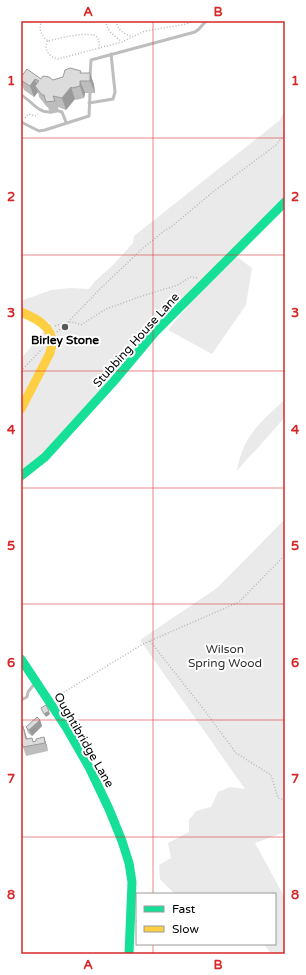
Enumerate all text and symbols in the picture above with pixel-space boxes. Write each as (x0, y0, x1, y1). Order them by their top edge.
text: A (83, 4, 93, 20)
text: B (213, 4, 223, 20)
text: 1 (7, 73, 15, 89)
text: 1 (291, 73, 299, 89)
text: 2 (7, 189, 15, 205)
text: 2 (291, 189, 299, 205)
street label: Stubbing House Lane (90, 290, 182, 390)
text: 3 (7, 305, 15, 321)
text: 3 (291, 305, 299, 321)
marker: Birley Stone (60, 322, 70, 332)
place label: Birley Stone (31, 333, 99, 348)
text: 4 (7, 422, 16, 438)
text: 4 (291, 422, 300, 438)
text: 5 (7, 538, 15, 554)
text: 5 (291, 538, 299, 554)
park label: Wilson Spring Wood (188, 642, 262, 670)
text: 6 (7, 655, 15, 671)
text: 6 (291, 655, 299, 671)
street label: Oughtibridge Lane (51, 690, 117, 790)
text: 7 (7, 771, 15, 787)
text: 7 (291, 771, 299, 787)
text: 8 (7, 887, 15, 903)
text: 8 (291, 887, 299, 903)
legend (136, 893, 276, 945)
text: Fast (172, 902, 196, 916)
text: Slow (172, 922, 199, 936)
text: A (83, 957, 93, 973)
text: B (213, 957, 223, 973)

